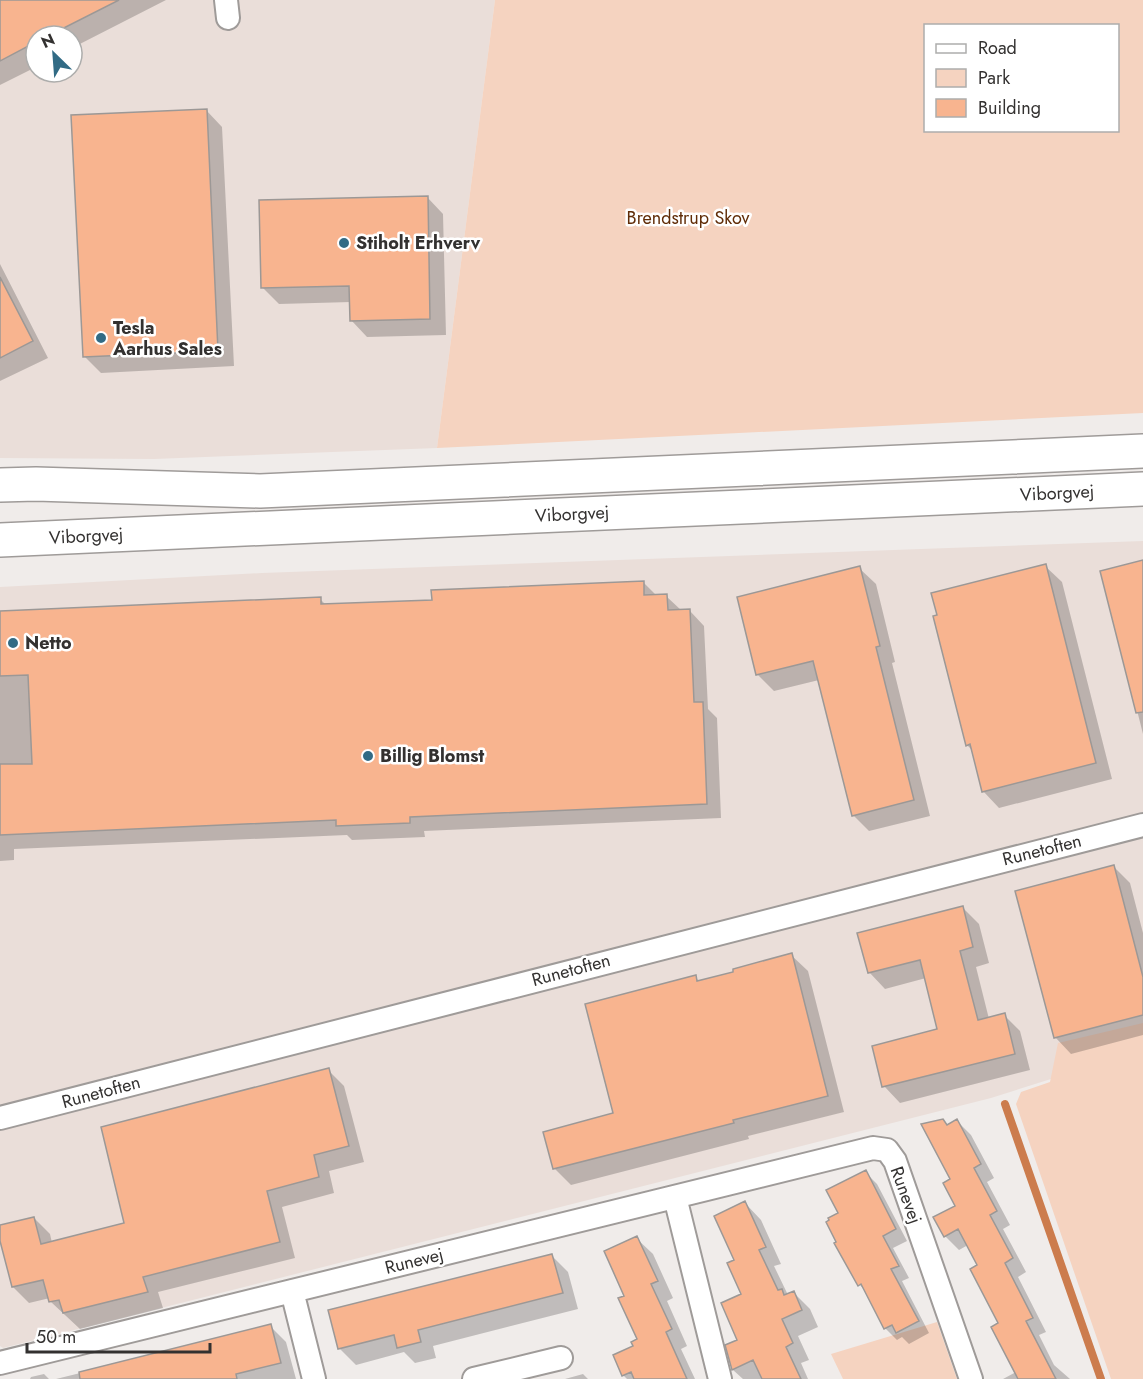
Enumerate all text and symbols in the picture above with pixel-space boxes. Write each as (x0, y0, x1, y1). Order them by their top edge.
north arrow (24, 24, 84, 84)
legend (924, 24, 1119, 132)
text: N (37, 28, 58, 54)
text: Road (978, 35, 1017, 61)
text: Park (978, 65, 1010, 91)
text: Building (978, 95, 1041, 121)
park label: Brendstrup Skov (627, 205, 749, 231)
place label: Stiholt Erhverv (356, 230, 481, 256)
marker: Stiholt Erhverv (337, 236, 351, 250)
place label: Tesla Aarhus Sales (112, 315, 222, 362)
marker: Tesla Aarhus Sales (94, 331, 108, 345)
street label: Viborgvej (1019, 478, 1095, 508)
street label: Viborgvej (534, 499, 610, 529)
street label: Viborgvej (48, 521, 124, 551)
place label: Netto (25, 630, 72, 656)
marker: Netto (6, 636, 20, 650)
place label: Billig Blomst (380, 743, 484, 769)
marker: Billig Blomst (361, 749, 375, 763)
street label: Runetoften (1000, 828, 1084, 872)
street label: Runetoften (529, 947, 613, 993)
street label: Runetoften (59, 1069, 143, 1115)
street label: Runevej (884, 1163, 928, 1227)
street label: Runevej (382, 1241, 446, 1281)
scale bar (27, 1316, 210, 1354)
text: 50 m (36, 1324, 76, 1350)

